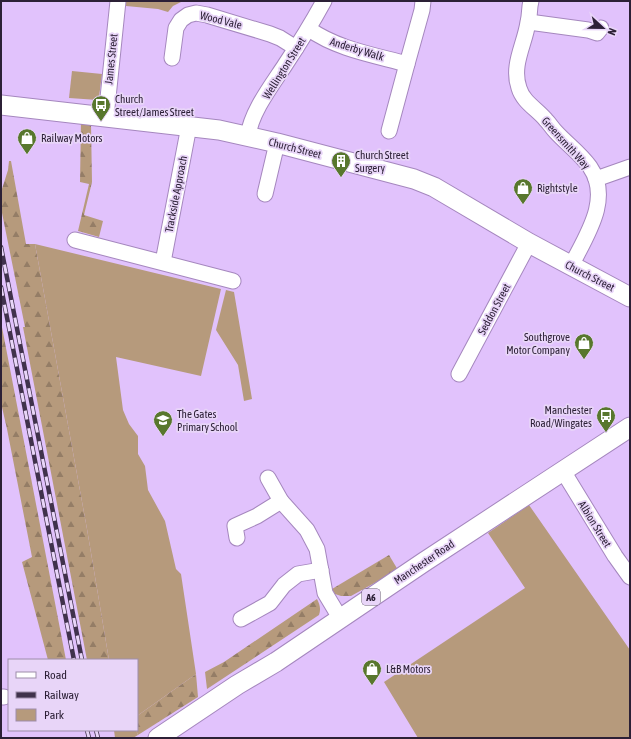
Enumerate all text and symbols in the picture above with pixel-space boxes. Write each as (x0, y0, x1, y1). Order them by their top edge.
north arrow (583, 8, 623, 48)
street label: Wood Vale (199, 9, 243, 31)
text: N (605, 26, 619, 37)
street label: James Street (102, 33, 120, 85)
street label: Wellington Street (260, 35, 308, 101)
street label: Anderby Walk (329, 35, 386, 63)
place label: Church Street/James Street (115, 93, 194, 118)
bus stop icon: Church Street/James Street (90, 94, 112, 122)
street label: Greensmith Way (539, 114, 593, 172)
shop icon: Railway Motors (16, 127, 38, 155)
place label: Railway Motors (41, 132, 103, 144)
street label: Church Street (267, 136, 323, 160)
place label: Church Street Surgery (355, 149, 409, 174)
building icon: Church Street Surgery (330, 150, 352, 178)
street label: Trackside Approach (163, 155, 189, 233)
shop icon: Rightstyle (512, 177, 534, 205)
place label: Rightstyle (537, 182, 578, 194)
street label: Church Street (563, 258, 617, 294)
street label: Seddon Street (476, 281, 512, 337)
place label: Southgrove Motor Company (506, 331, 570, 356)
shop icon: Southgrove Motor Company (573, 332, 595, 360)
place label: Manchester Road/Wingates (530, 404, 593, 429)
bus stop icon: Manchester Road/Wingates (595, 405, 617, 433)
place label: The Gates Primary School (177, 408, 238, 433)
school or university icon: The Gates Primary School (152, 409, 174, 437)
street label: Albion Street (576, 499, 614, 549)
street label: Manchester Road (392, 537, 456, 587)
road number: A6 (362, 589, 380, 605)
shop icon: L&B Motors (361, 658, 383, 686)
legend (8, 659, 138, 731)
place label: L&B Motors (386, 663, 431, 675)
text: Road (44, 668, 67, 682)
text: Railway (44, 688, 79, 702)
text: Park (44, 708, 65, 722)

